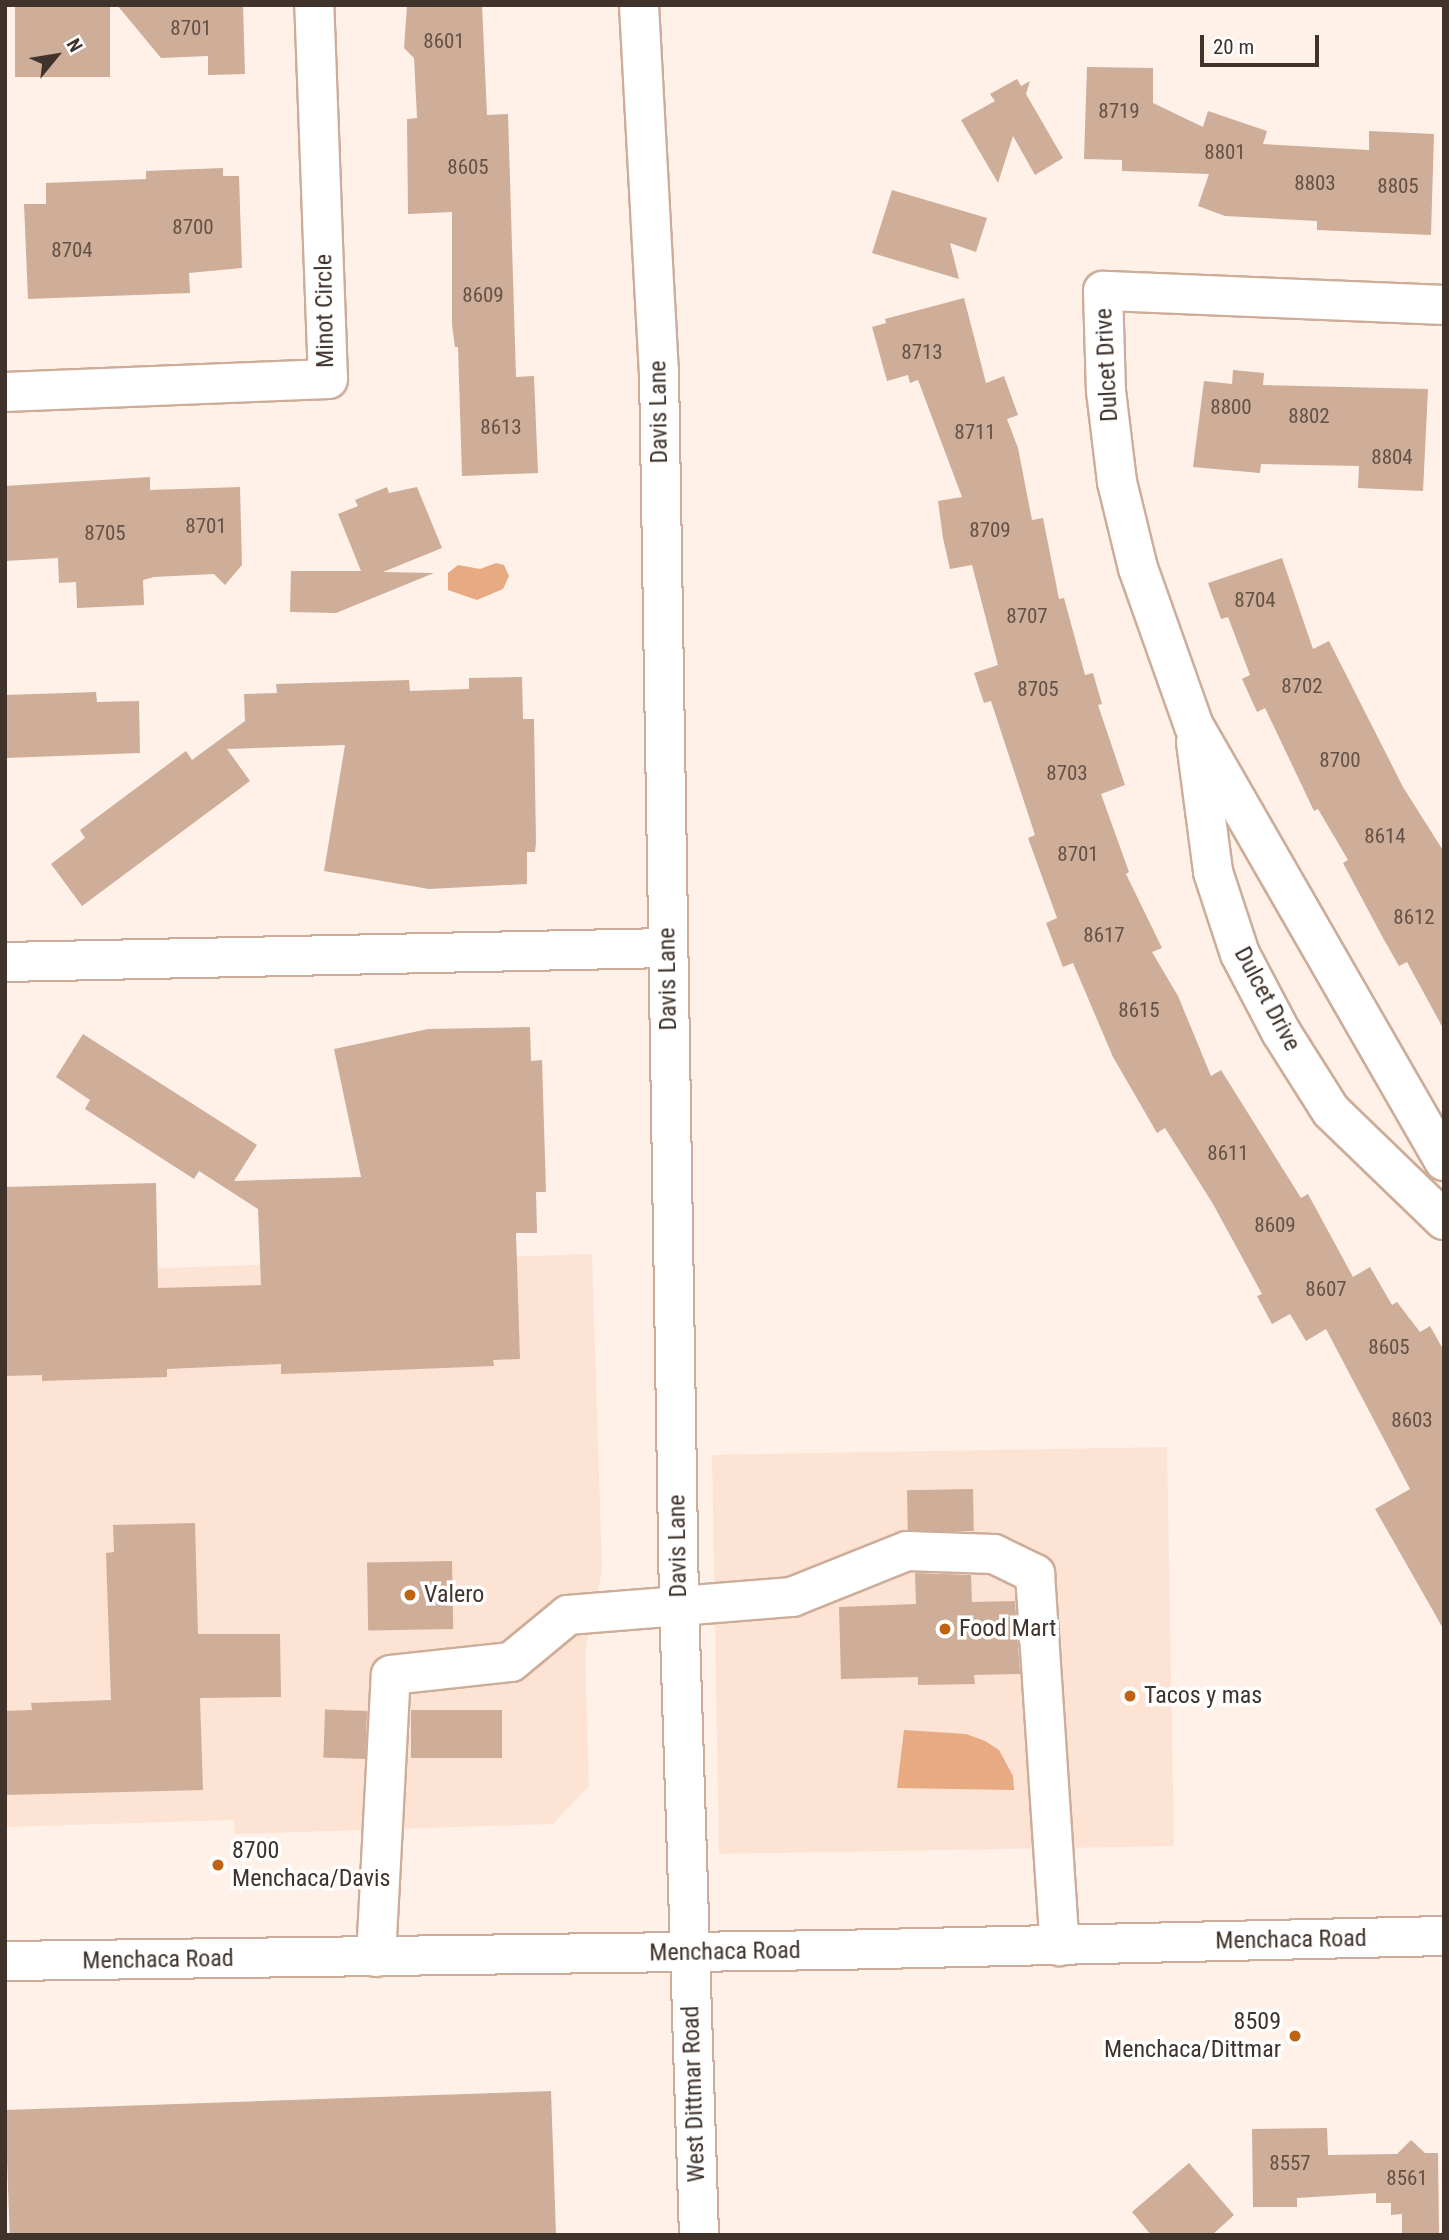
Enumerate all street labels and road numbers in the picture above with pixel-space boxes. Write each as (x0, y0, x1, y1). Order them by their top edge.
street label: Minot Circle (310, 254, 340, 368)
street label: Dulcet Drive (1090, 308, 1124, 422)
street label: Davis Lane (644, 360, 674, 464)
street label: Davis Lane (653, 927, 683, 1031)
street label: Dulcet Drive (1228, 942, 1306, 1056)
street label: Davis Lane (663, 1494, 693, 1598)
street label: Menchaca Road (1215, 1924, 1367, 1956)
street label: Menchaca Road (649, 1936, 801, 1968)
street label: Menchaca Road (82, 1944, 234, 1976)
street label: West Dittmar Road (677, 2005, 711, 2183)

